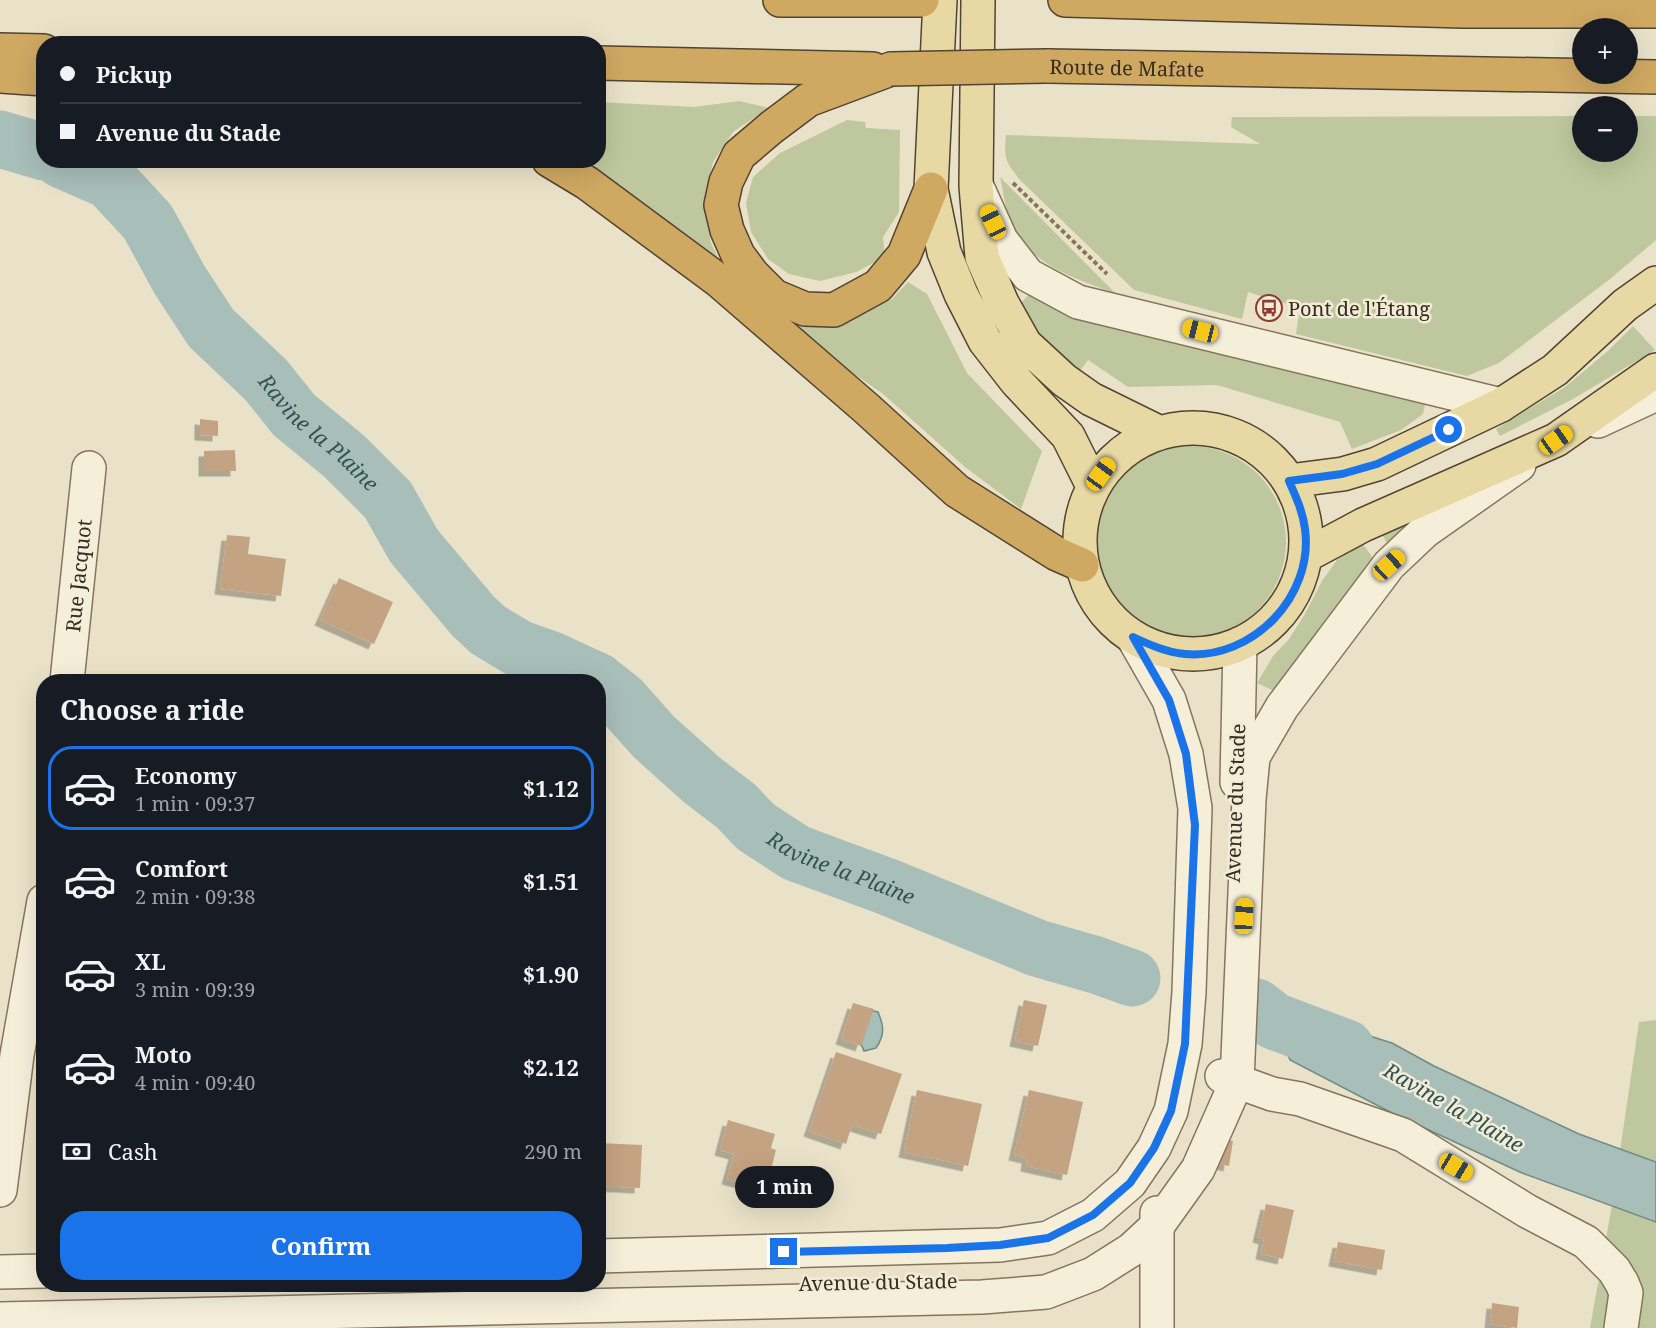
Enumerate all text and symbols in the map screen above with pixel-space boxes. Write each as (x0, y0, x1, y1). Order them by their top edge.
map controls (1572, 18, 1638, 162)
button: + (1572, 18, 1638, 84)
street label: Route de Mafate (1049, 53, 1205, 82)
text: Pickup (96, 59, 172, 89)
button: − (1572, 96, 1638, 162)
text: Avenue du Stade (96, 117, 281, 147)
car (977, 202, 1009, 242)
bus stop icon: Pont de l'Étang (1254, 293, 1284, 323)
place label: Pont de l'Étang (1288, 295, 1430, 322)
car (1180, 318, 1220, 344)
water label: Ravine la Plaine (252, 367, 385, 497)
route start (1435, 416, 1462, 443)
car (1536, 422, 1576, 458)
car (1083, 454, 1119, 494)
street label: Rue Jacquot (59, 518, 97, 633)
car (1370, 546, 1408, 584)
text: Choose a ride (60, 691, 245, 728)
street label: Avenue du Stade (1219, 723, 1251, 883)
text: Economy (135, 760, 237, 790)
icon: car (63, 761, 117, 815)
text: $1.12 (523, 773, 579, 803)
text: 1 min · 09:37 (135, 790, 255, 817)
water label: Ravine la Plaine (761, 824, 919, 910)
text: Comfort (135, 853, 228, 883)
icon: car (63, 854, 117, 908)
text: $1.51 (523, 866, 579, 896)
text: 2 min · 09:38 (135, 883, 255, 910)
car (1234, 898, 1254, 934)
text: XL (135, 946, 166, 976)
icon: car (63, 947, 117, 1001)
text: $1.90 (523, 959, 579, 989)
text: 3 min · 09:39 (135, 976, 255, 1003)
text: Moto (135, 1039, 192, 1069)
icon: car (63, 1040, 117, 1094)
text: $2.12 (523, 1052, 579, 1082)
water label: Ravine la Plaine (1378, 1055, 1529, 1158)
text: 4 min · 09:40 (135, 1069, 255, 1096)
icon: cash (60, 1135, 93, 1168)
text: Cash (108, 1136, 158, 1166)
text: 290 m (524, 1138, 582, 1165)
car (1436, 1150, 1476, 1184)
callout: 1 min (734, 1165, 834, 1207)
text: 1 min (756, 1173, 813, 1200)
button: Confirm (60, 1211, 582, 1280)
route end (770, 1238, 797, 1265)
street label: Avenue du Stade (798, 1267, 958, 1297)

